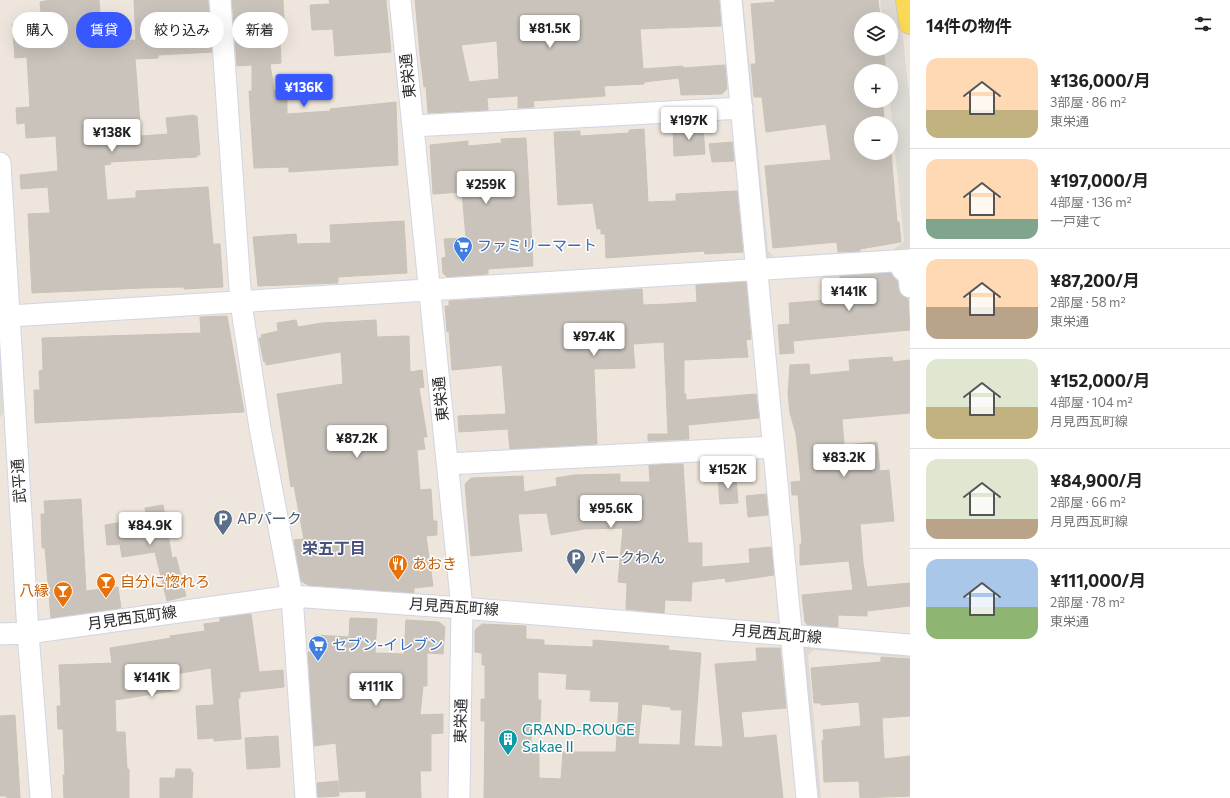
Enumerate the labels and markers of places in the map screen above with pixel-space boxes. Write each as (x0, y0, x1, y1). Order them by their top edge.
pin: ¥81.5K (517, 15, 583, 49)
pin: ¥136K (276, 74, 332, 108)
pin: ¥197K (661, 107, 717, 141)
pin: ¥138K (84, 119, 140, 153)
pin: ¥259K (458, 171, 514, 205)
supermarket icon: ファミリーマート (452, 235, 474, 263)
place label: ファミリーマート (477, 236, 597, 254)
pin: ¥141K (821, 278, 877, 312)
pin: ¥97.4K (561, 323, 627, 357)
pin: ¥87.2K (324, 425, 390, 459)
pin: ¥83.2K (811, 444, 877, 478)
pin: ¥152K (700, 456, 756, 490)
pin: ¥95.6K (578, 495, 644, 529)
parking icon: APパーク (212, 508, 234, 536)
place label: APパーク (237, 509, 302, 527)
pin: ¥84.9K (117, 512, 183, 546)
parking icon: パークわん (565, 547, 587, 575)
place label: パークわん (590, 548, 665, 566)
restaurant icon: あおき (387, 553, 409, 581)
place label: あおき (412, 554, 457, 572)
bar icon: 自分に惚れろ (95, 571, 117, 599)
place label: 自分に惚れろ (120, 572, 210, 590)
bar icon: 八縁 (52, 580, 74, 608)
place label: 八縁 (19, 581, 49, 599)
supermarket icon: セブン-イレブン (307, 634, 329, 662)
place label: セブン-イレブン (332, 635, 443, 653)
pin: ¥141K (124, 664, 180, 698)
pin: ¥111K (348, 673, 404, 707)
place label: GRAND-ROUGE Sakae II (522, 720, 635, 755)
building icon: GRAND-ROUGE Sakae II (497, 728, 519, 756)

